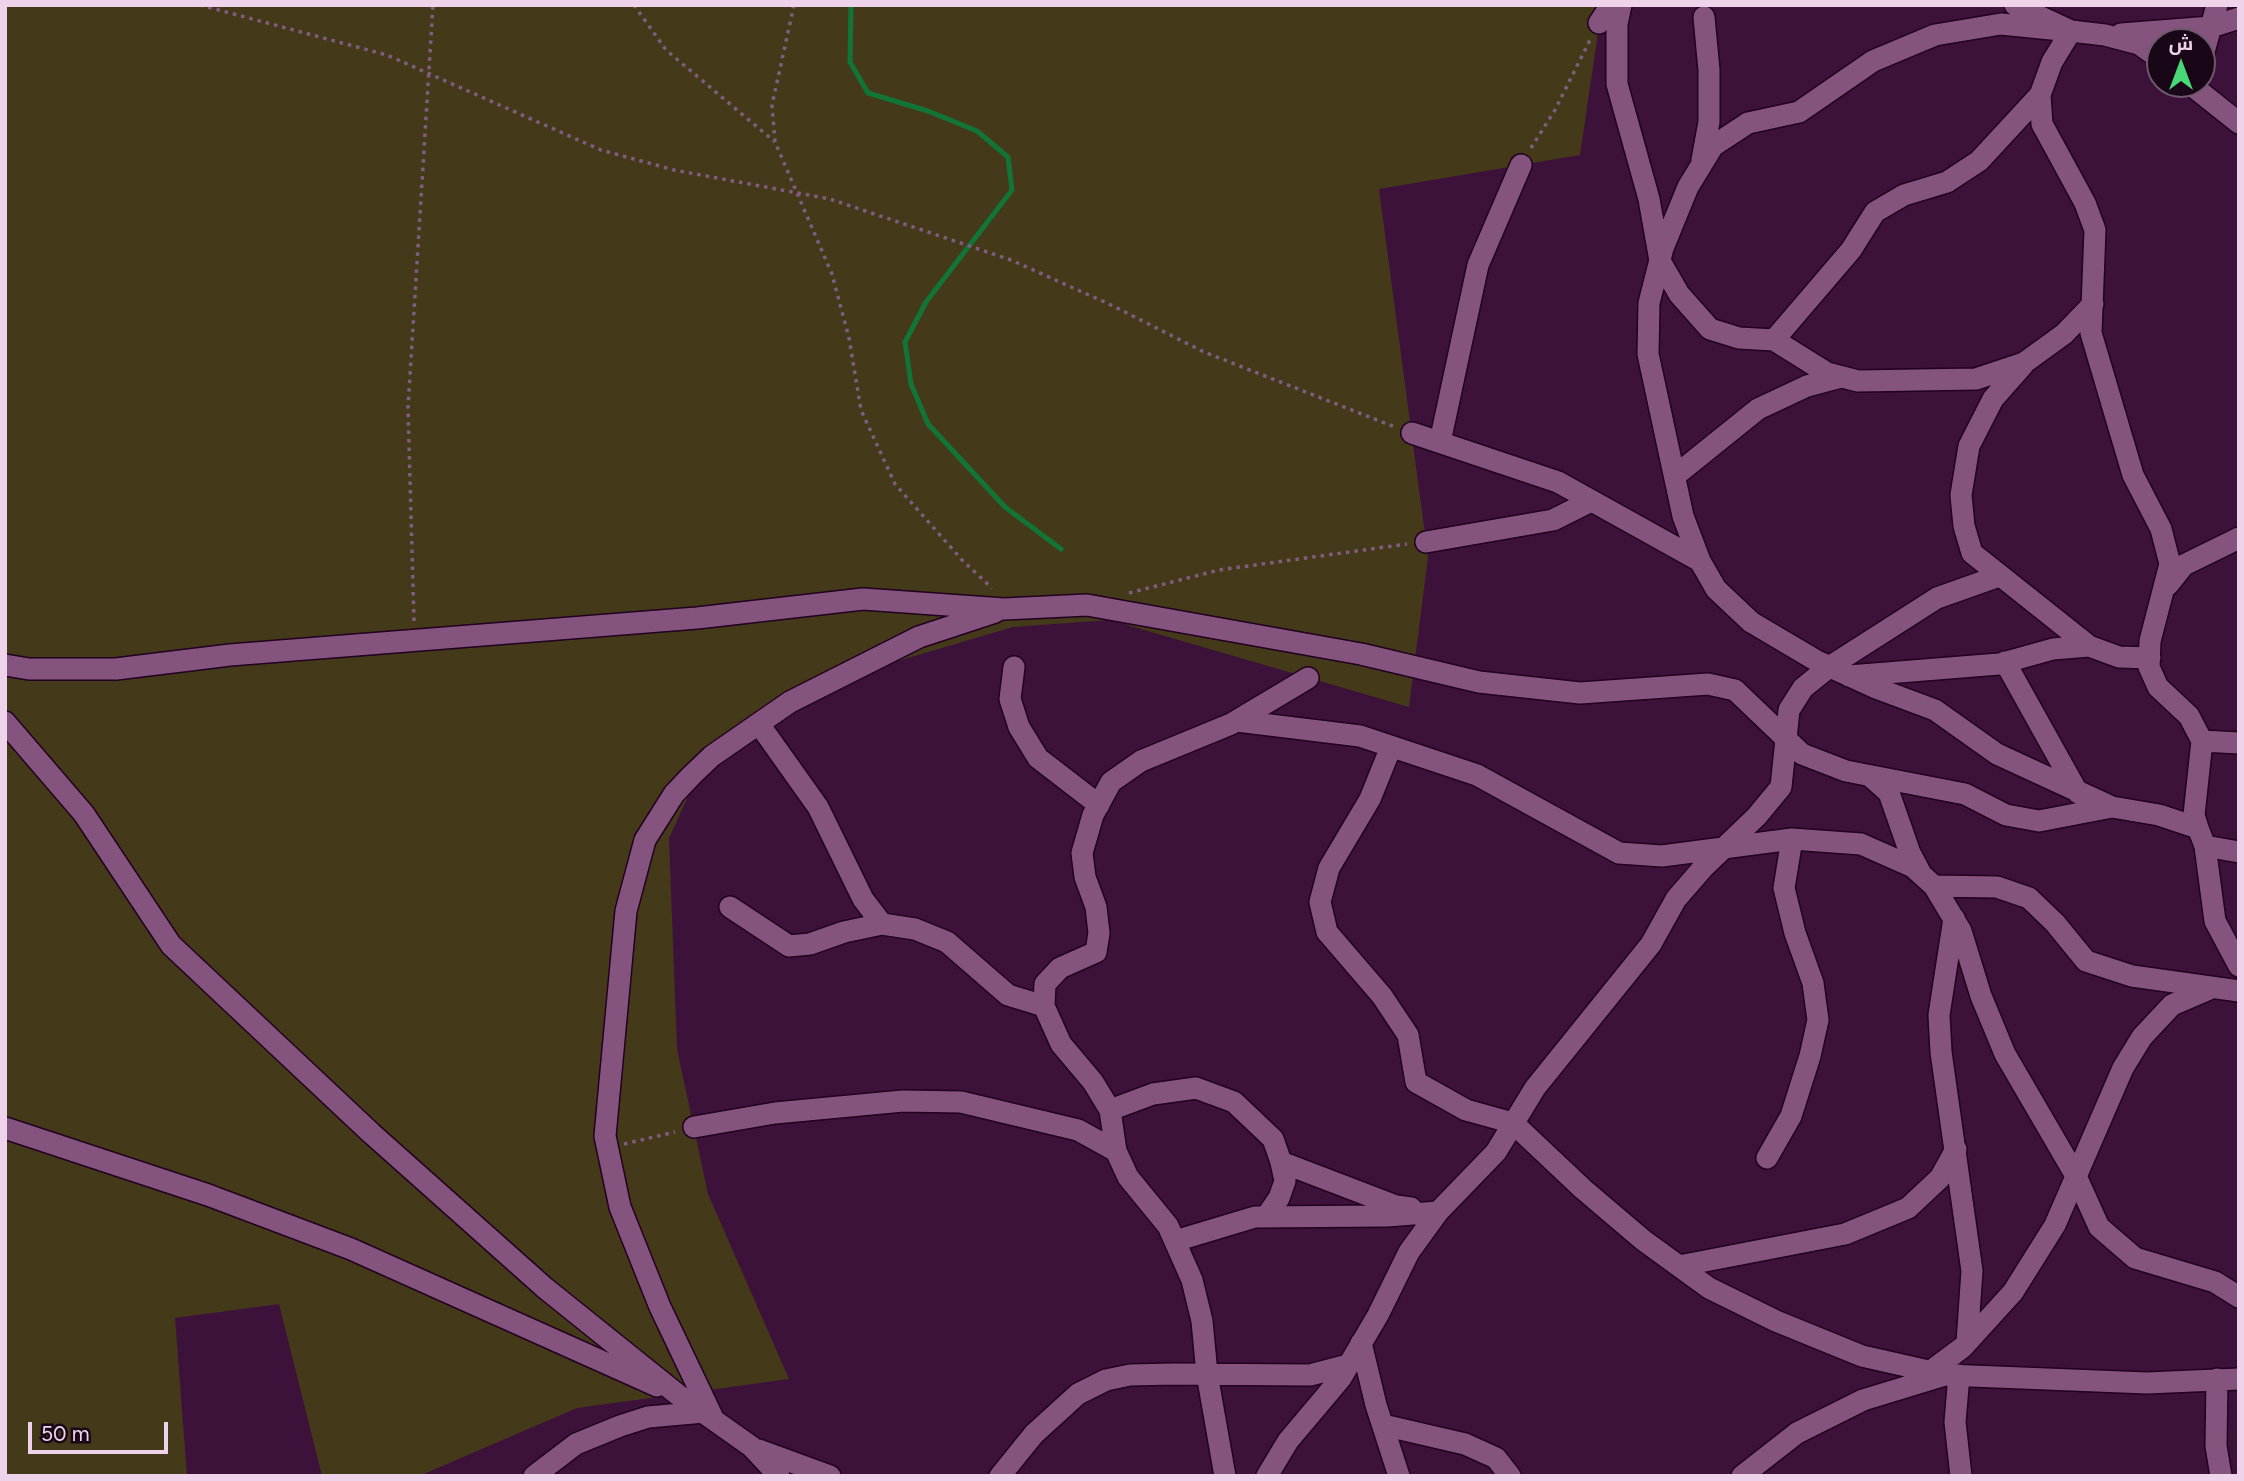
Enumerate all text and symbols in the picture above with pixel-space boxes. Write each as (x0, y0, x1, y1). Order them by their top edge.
north arrow (2146, 28, 2216, 98)
text: ش (2169, 32, 2193, 55)
scale bar (32, 1408, 172, 1452)
text: 50 m (41, 1421, 90, 1446)

